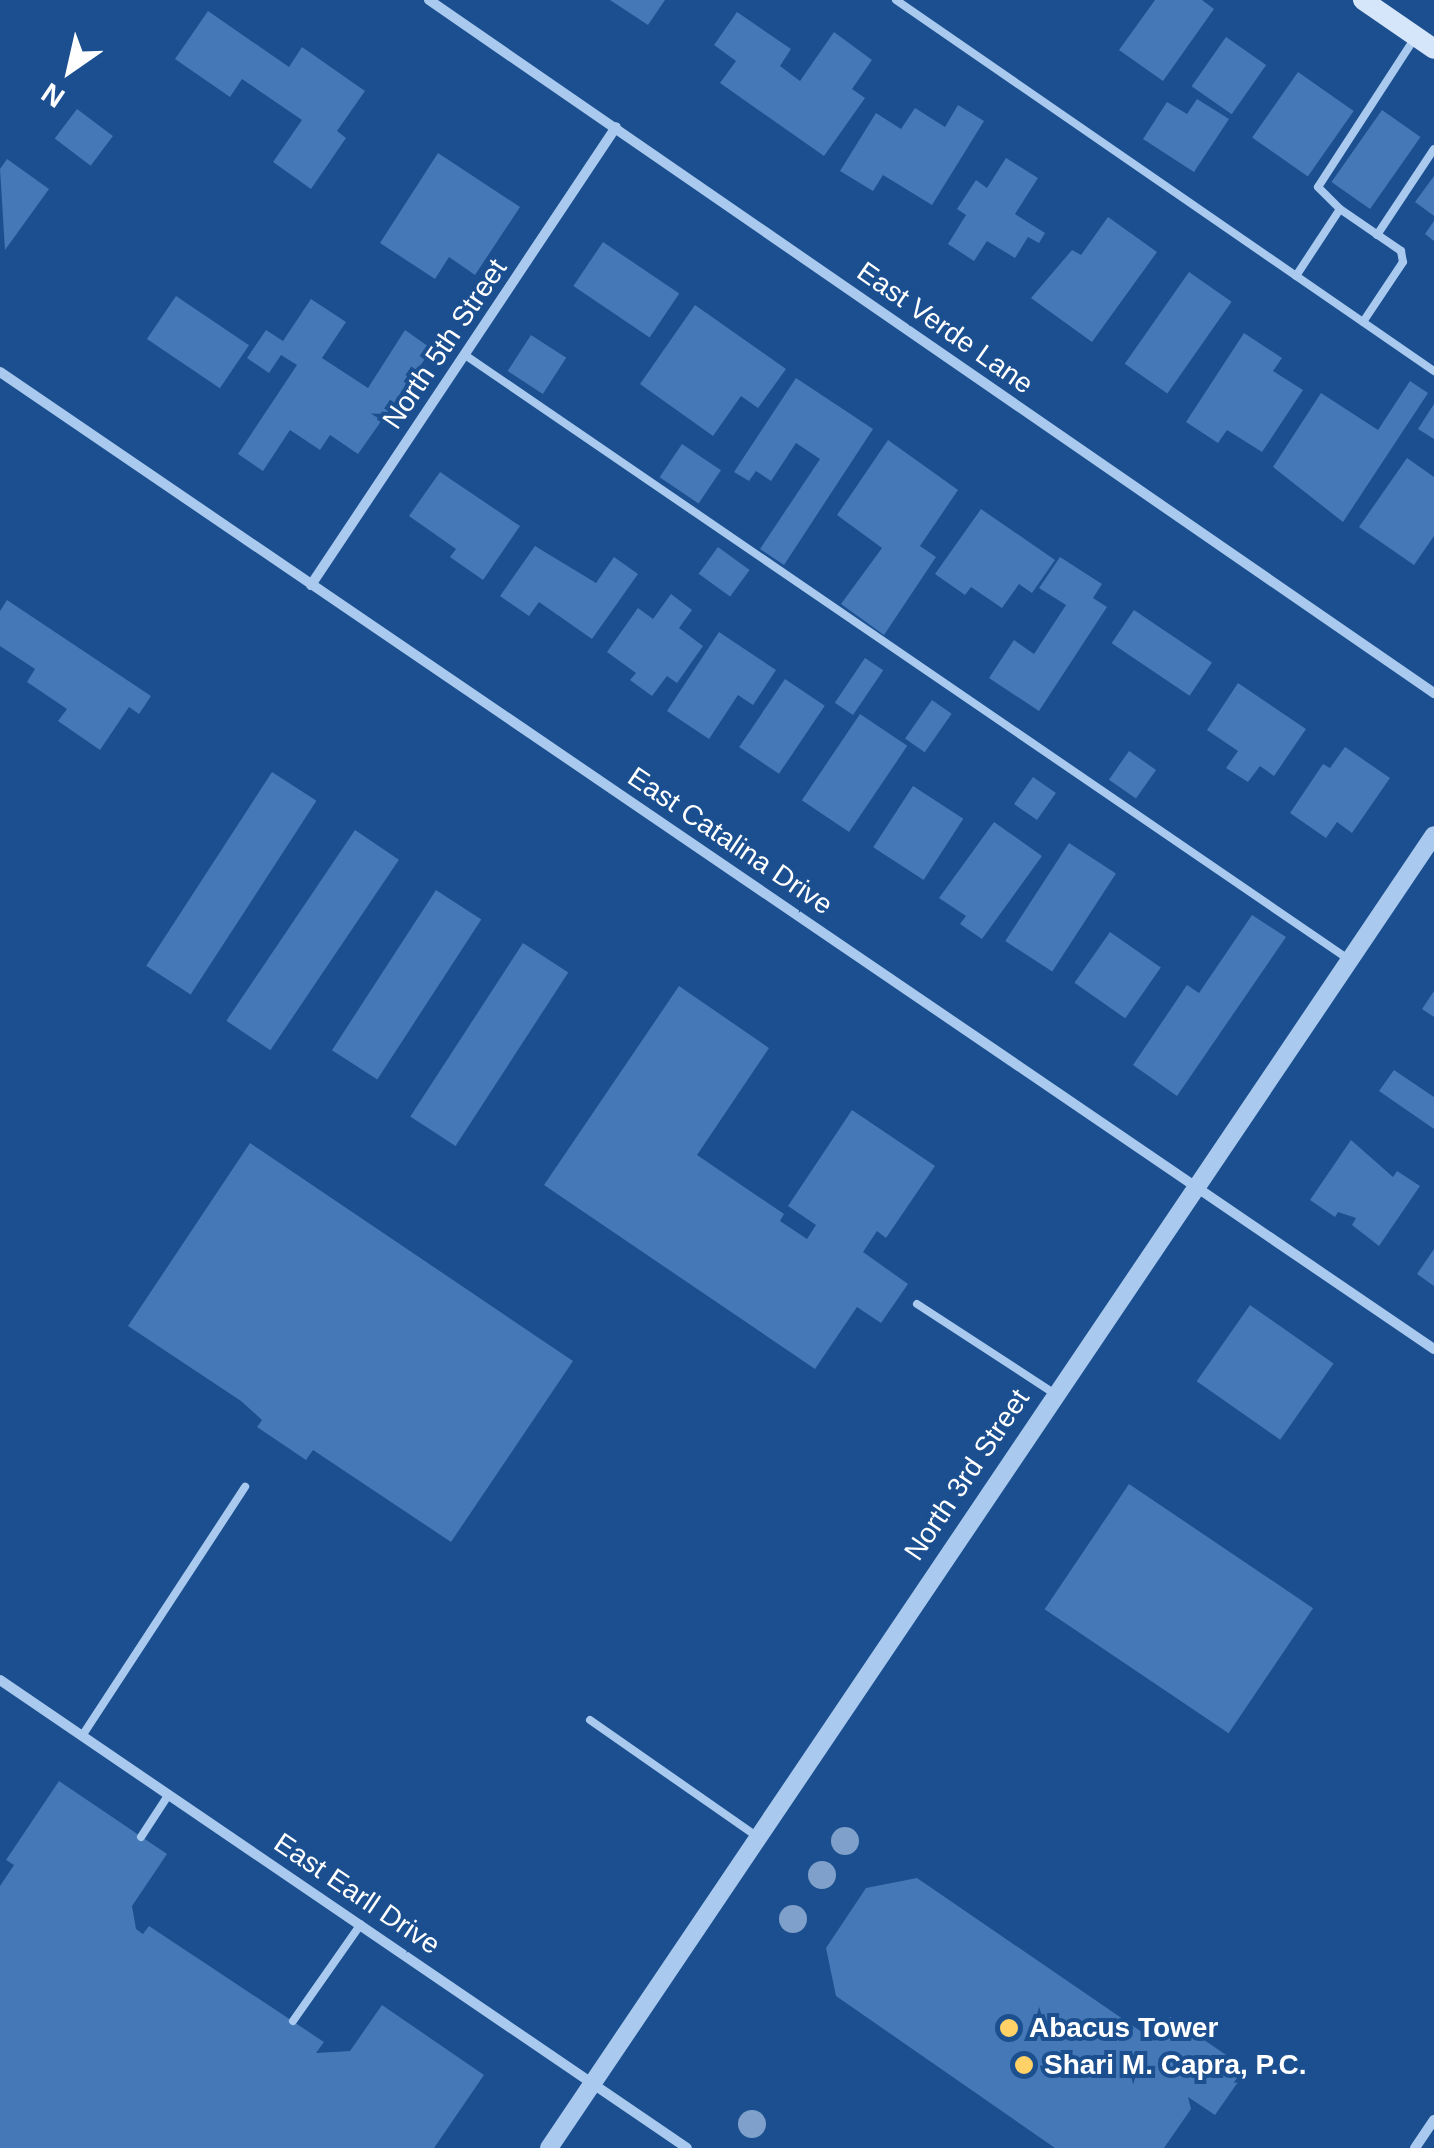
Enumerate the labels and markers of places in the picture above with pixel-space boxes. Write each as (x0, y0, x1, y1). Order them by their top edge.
place label: Abacus Tower (1029, 2011, 1218, 2045)
marker: Abacus Tower (998, 2017, 1020, 2039)
place label: Shari M. Capra, P.C. (1044, 2048, 1306, 2082)
marker: Shari M. Capra, P.C. (1013, 2054, 1035, 2076)

